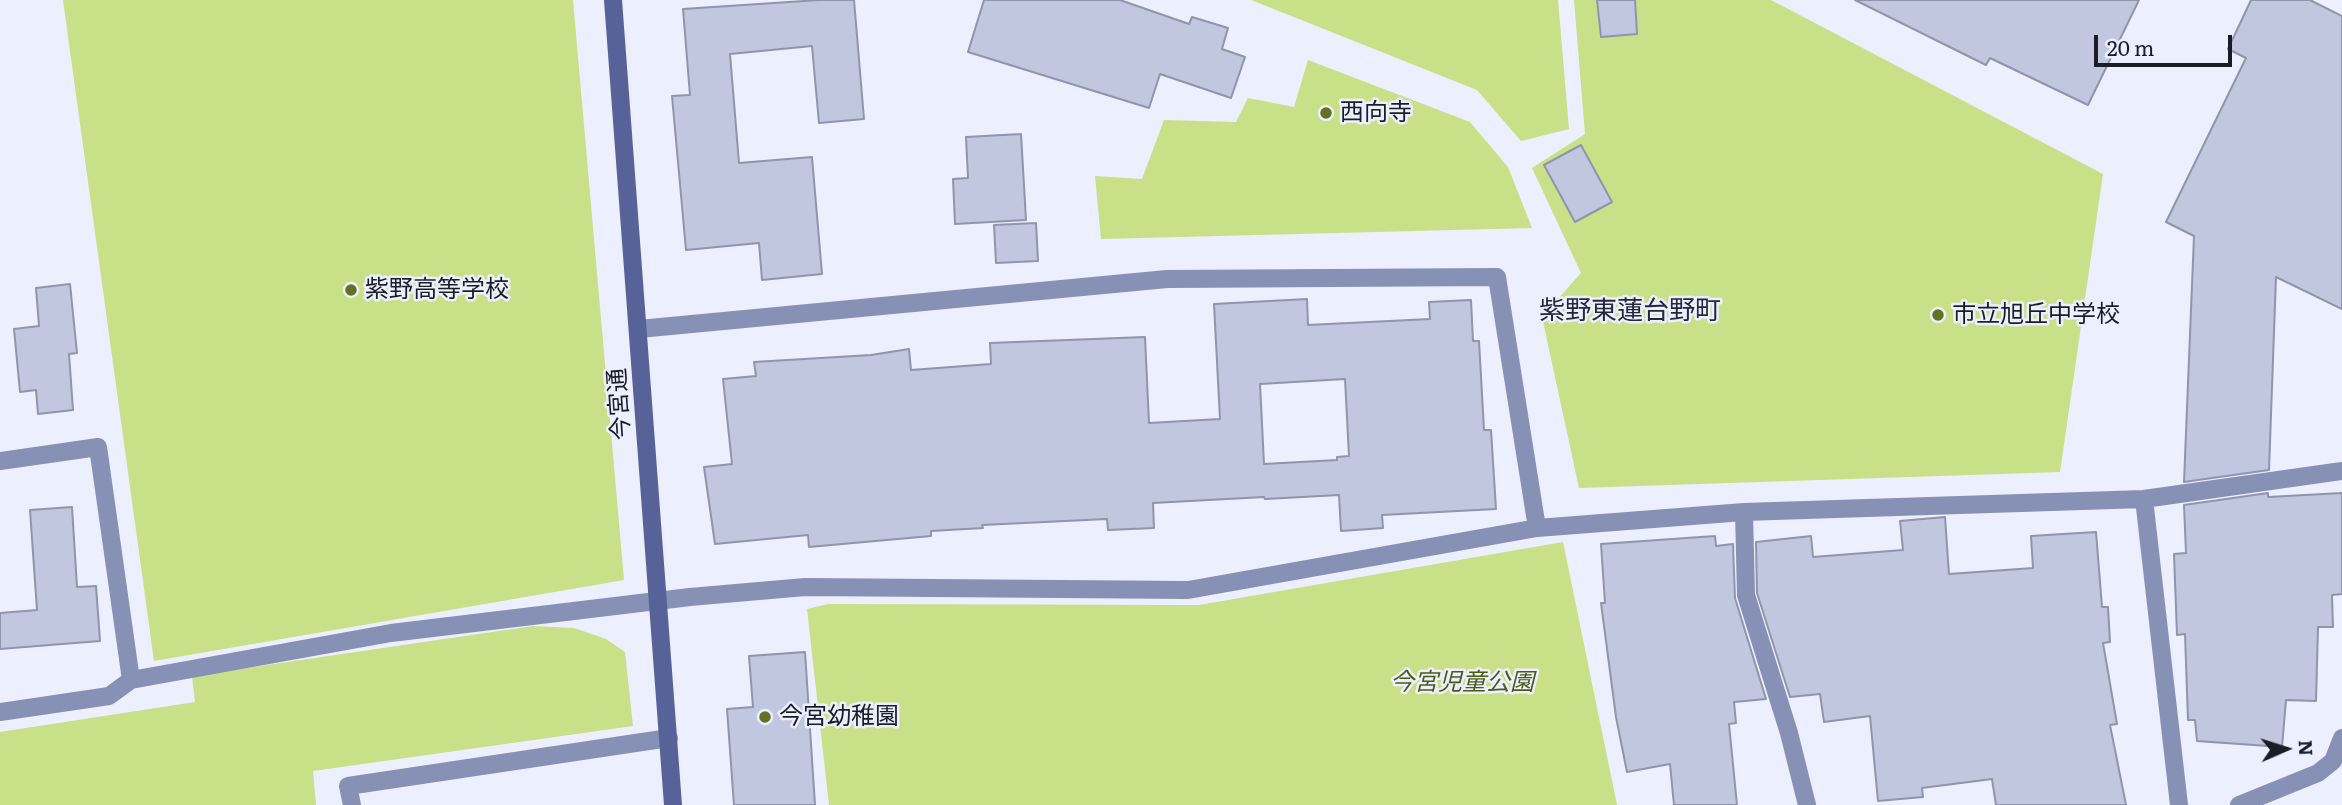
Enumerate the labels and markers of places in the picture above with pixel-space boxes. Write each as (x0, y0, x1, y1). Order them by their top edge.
place label: 西向寺 (1340, 99, 1412, 127)
marker: 西向寺 (1318, 105, 1334, 121)
place label: 紫野高等学校 (365, 276, 509, 304)
marker: 紫野高等学校 (343, 282, 359, 298)
place label: 市立旭丘中学校 (1952, 301, 2120, 329)
marker: 市立旭丘中学校 (1930, 307, 1946, 323)
place label: 今宮幼稚園 (779, 703, 899, 731)
marker: 今宮幼稚園 (757, 709, 773, 725)

